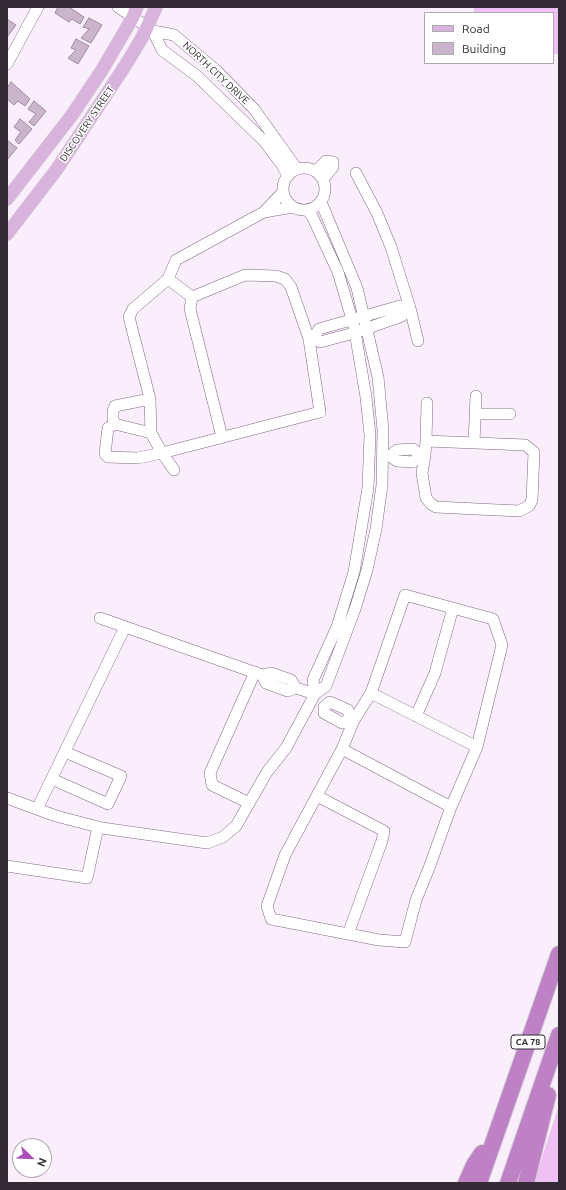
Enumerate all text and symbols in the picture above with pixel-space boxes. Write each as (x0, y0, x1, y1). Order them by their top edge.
legend (424, 12, 554, 64)
text: Road (462, 22, 490, 35)
street label: NORTH CITY DRIVE (180, 39, 252, 107)
text: Building (462, 42, 506, 55)
street label: DISCOVERY STREET (57, 84, 117, 164)
road number: CA 78 (511, 1035, 545, 1049)
north arrow (12, 1138, 52, 1178)
text: N (35, 1156, 49, 1168)

